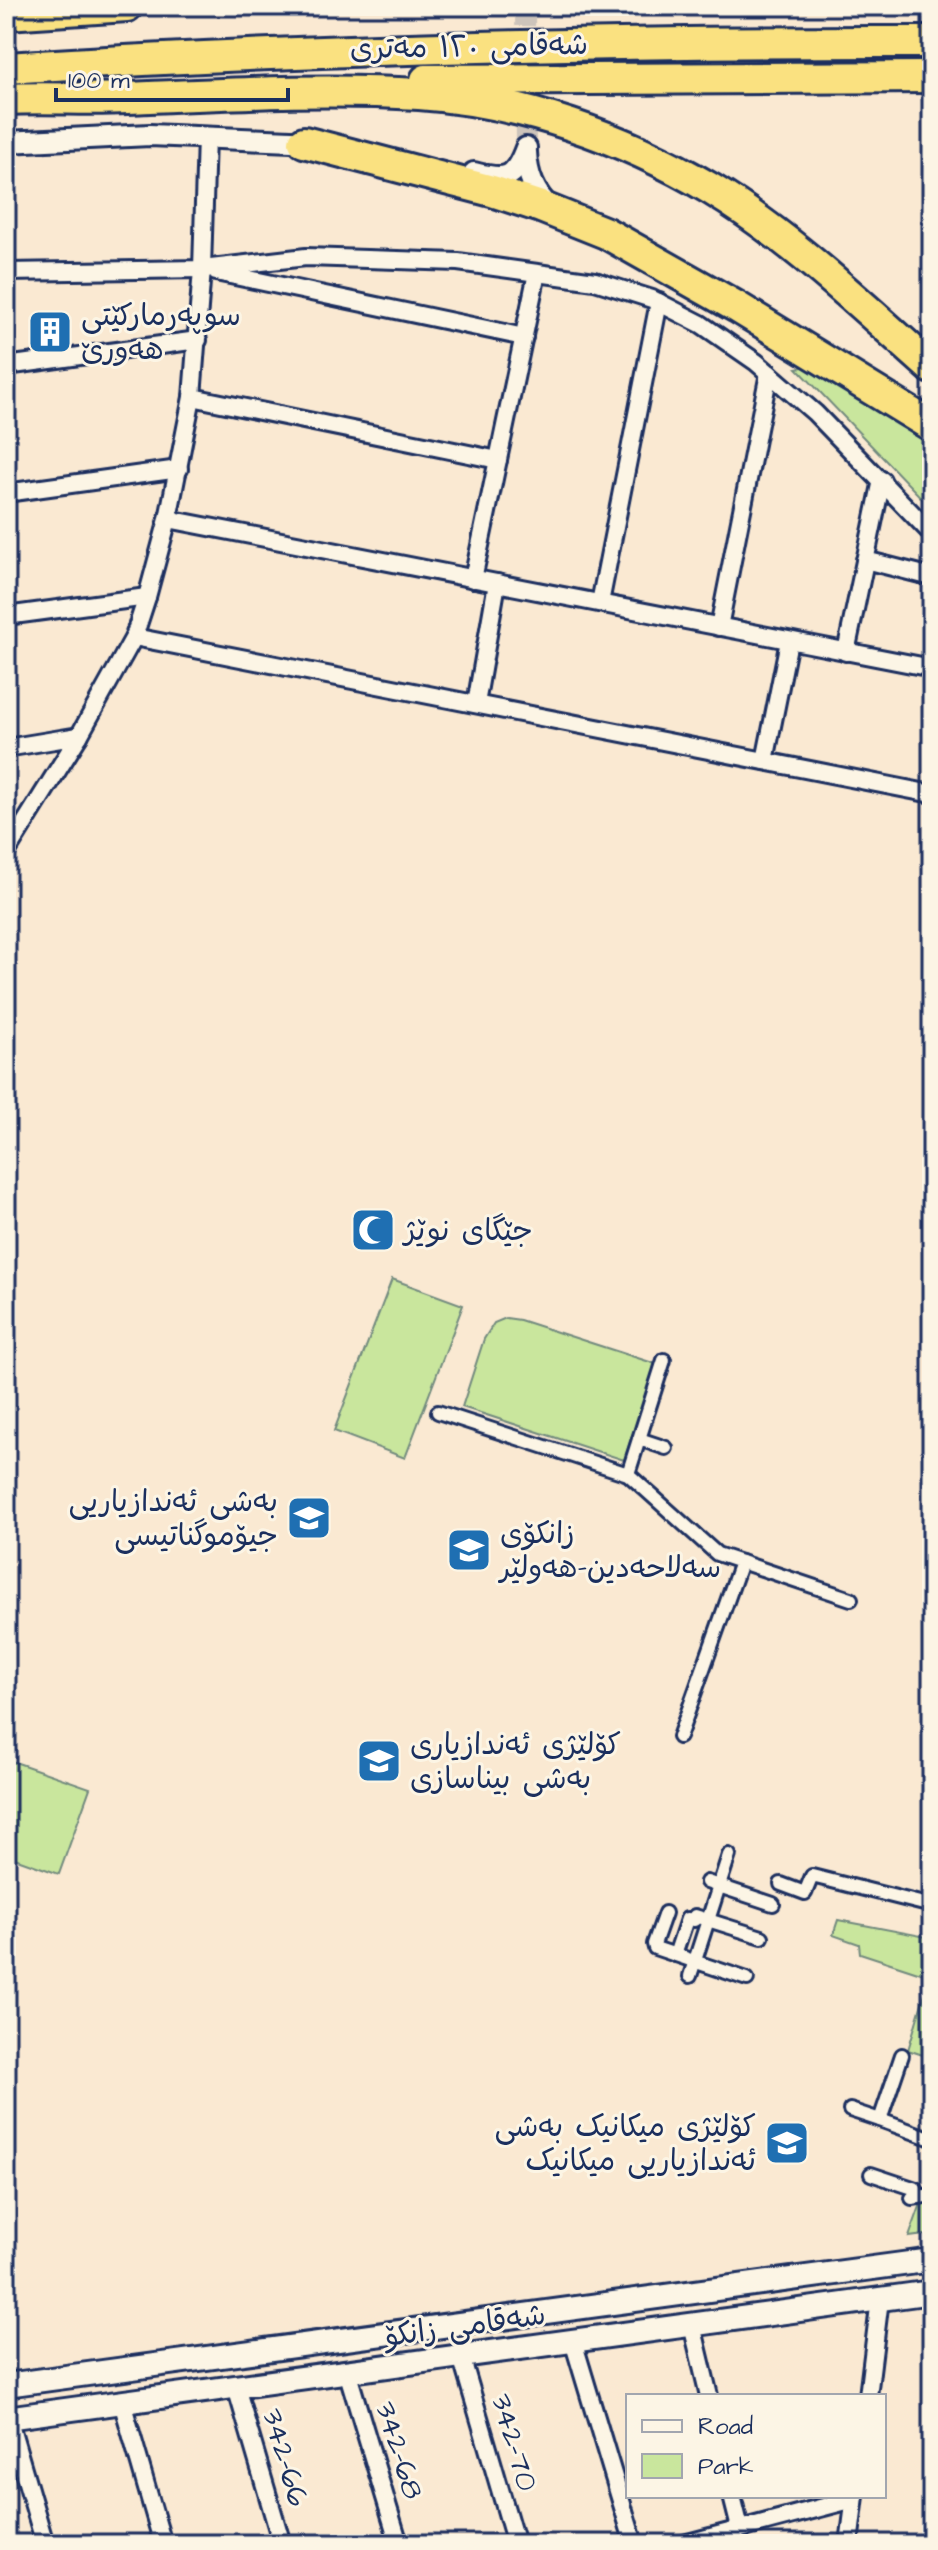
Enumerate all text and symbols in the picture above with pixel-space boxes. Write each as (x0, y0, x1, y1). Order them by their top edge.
street label: شەقامی ١٢٠ مەتری (350, 24, 588, 70)
scale bar (56, 52, 288, 102)
text: 100 m (68, 64, 130, 98)
place label: سوپەرمارکێتی هەورێ (81, 295, 241, 371)
building icon: سوپەرمارکێتی هەورێ (26, 308, 74, 356)
mosque icon: جێگای نوێژ (349, 1206, 397, 1254)
place label: جێگای نوێژ (401, 1210, 533, 1252)
place label: بەشی ئەندازیاریی جیۆموگناتیسی (68, 1481, 278, 1557)
school or university icon: بەشی ئەندازیاریی جیۆموگناتیسی (285, 1494, 333, 1542)
place label: زانکۆی سەلاحەدین-هەولێر (497, 1513, 721, 1589)
school or university icon: زانکۆی سەلاحەدین-هەولێر (445, 1526, 493, 1574)
place label: کۆلێژی ئەندازیاری بەشی بیناسازی (410, 1724, 621, 1800)
school or university icon: کۆلێژی ئەندازیاری بەشی بیناسازی (355, 1737, 403, 1785)
place label: کۆلێژی میکانیک بەشی ئەندازیاریی میکانیک (494, 2106, 756, 2182)
school or university icon: کۆلێژی میکانیک بەشی ئەندازیاریی میکانیک (763, 2119, 811, 2167)
street label: شەقامی زانکۆ (380, 2294, 548, 2358)
street label: 342-70 (480, 2389, 548, 2496)
legend (626, 2394, 886, 2498)
street label: 342-68 (364, 2396, 434, 2504)
street label: 342-66 (251, 2404, 319, 2511)
text: Road (698, 2410, 753, 2444)
text: Park (698, 2450, 754, 2484)

